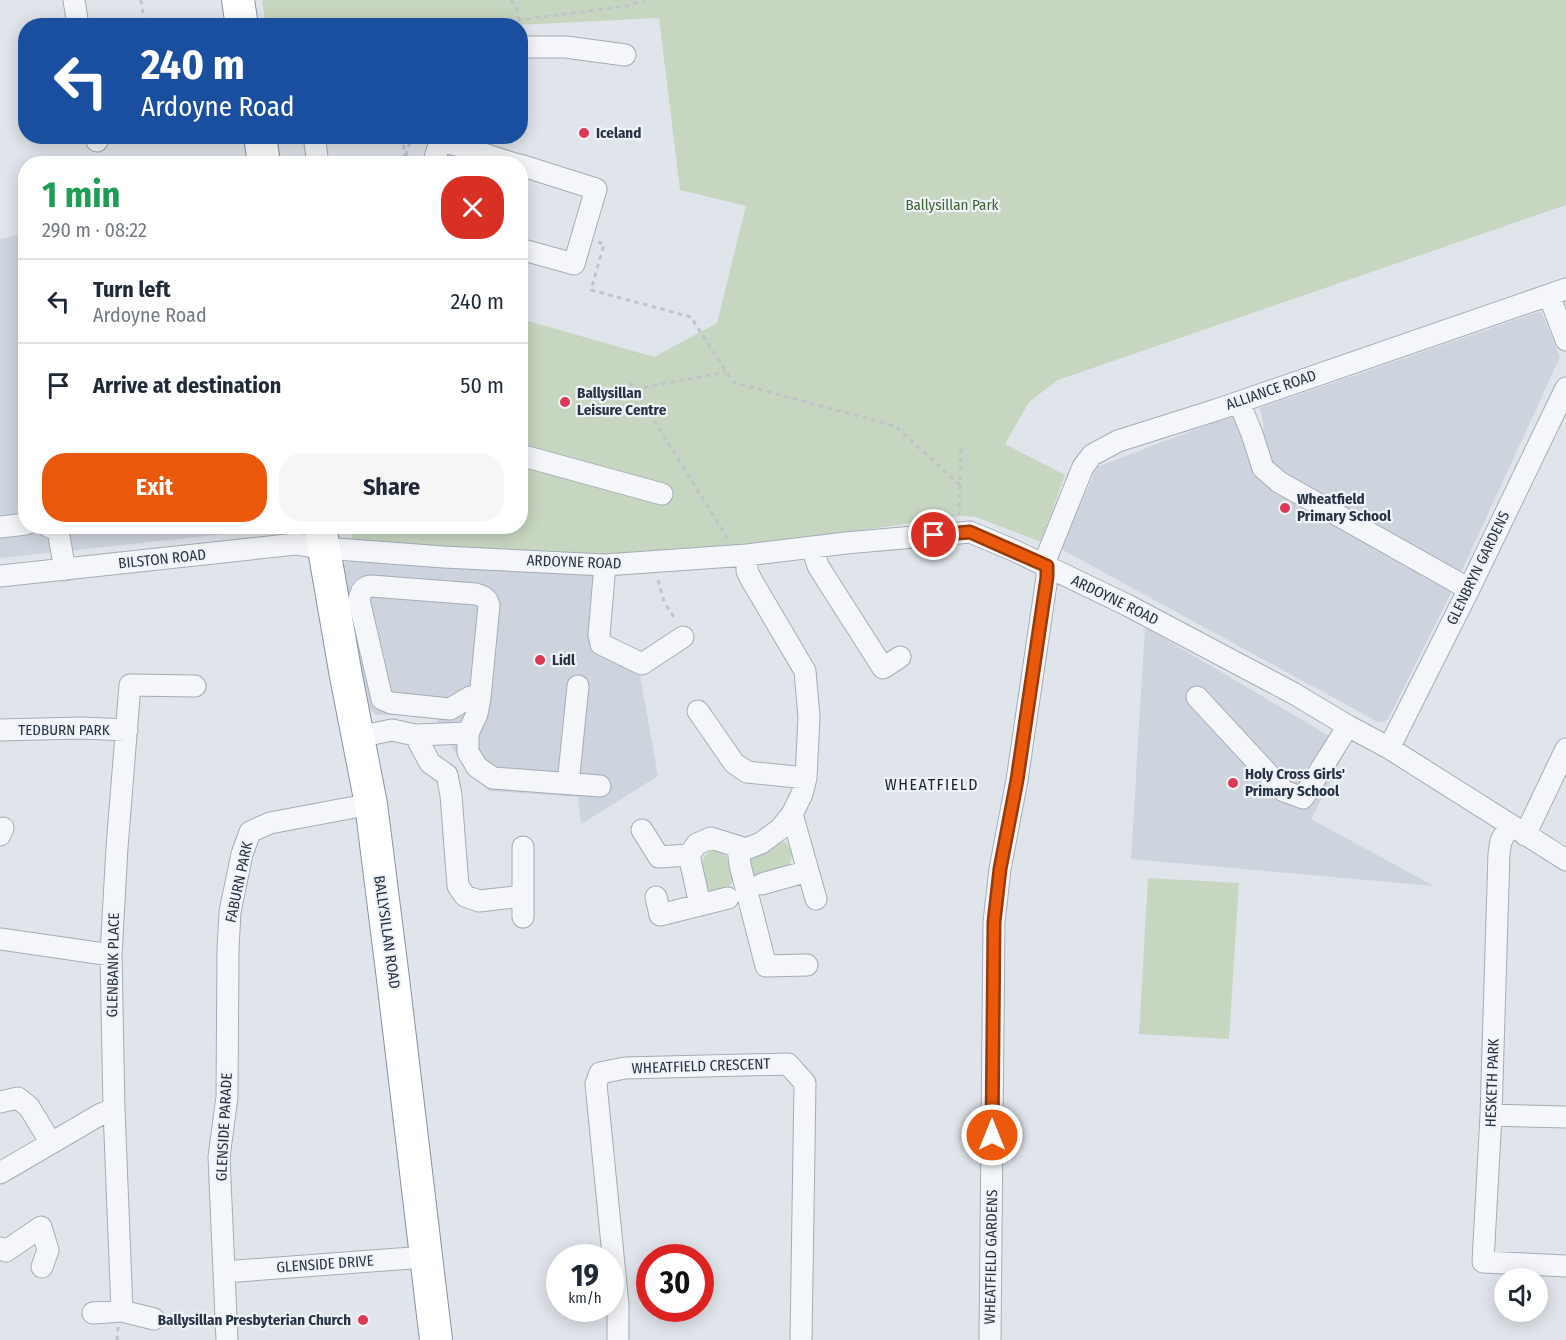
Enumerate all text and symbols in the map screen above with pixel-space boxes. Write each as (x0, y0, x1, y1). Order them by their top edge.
text: 240 m (141, 40, 245, 90)
icon: left (42, 42, 120, 120)
text: Ardoyne Road (141, 91, 294, 123)
place label: Iceland (596, 124, 641, 142)
marker: Iceland (577, 126, 591, 140)
text: 1 min (42, 173, 120, 217)
button: close (441, 176, 504, 239)
park label: Ballysillan Park (905, 196, 999, 214)
text: 290 m · 08:22 (42, 218, 147, 242)
text: Turn left (93, 276, 171, 303)
icon: left (42, 285, 75, 318)
text: 240 m (451, 288, 504, 315)
text: Ardoyne Road (93, 303, 207, 327)
street label: ALLIANCE ROAD (1224, 366, 1318, 414)
icon: arrive (42, 369, 75, 402)
text: Arrive at destination (93, 372, 281, 399)
text: 50 m (460, 372, 504, 399)
place label: Ballysillan Leisure Centre (577, 384, 667, 419)
marker: Ballysillan Leisure Centre (558, 395, 572, 409)
button: Exit (42, 453, 267, 522)
button: Share (279, 453, 504, 522)
place label: Wheatfield Primary School (1297, 490, 1392, 525)
marker: Wheatfield Primary School (1278, 501, 1292, 515)
street label: GLENBRYN GARDENS (1443, 508, 1513, 628)
pin (908, 509, 959, 560)
icon: arrive (917, 518, 950, 551)
street label: BILSTON ROAD (117, 545, 207, 573)
street label: ARDOYNE ROAD (526, 551, 622, 573)
street label: ARDOYNE ROAD (1068, 571, 1162, 629)
place label: Lidl (552, 651, 576, 669)
marker: Lidl (533, 653, 547, 667)
street label: TEDBURN PARK (18, 721, 110, 739)
place label: Holy Cross Girls' Primary School (1245, 765, 1345, 800)
district label: WHEATFIELD (885, 775, 979, 794)
marker: Holy Cross Girls' Primary School (1226, 776, 1240, 790)
street label: FABURN PARK (222, 840, 256, 924)
street label: BALLYSILLAN ROAD (370, 874, 404, 990)
street label: GLENBANK PLACE (103, 912, 123, 1018)
street label: HESKETH PARK (1481, 1038, 1503, 1128)
street label: WHEATFIELD CRESCENT (631, 1055, 771, 1077)
street label: GLENSIDE PARADE (212, 1072, 236, 1182)
position arrow (960, 1103, 1024, 1167)
street label: WHEATFIELD GARDENS (981, 1189, 1001, 1325)
speed limit sign: 30 (636, 1244, 714, 1322)
street label: GLENSIDE DRIVE (276, 1252, 374, 1276)
text: 19 (571, 1258, 599, 1294)
map controls (1494, 1268, 1548, 1322)
button: sound (1494, 1268, 1548, 1322)
text: km/h (568, 1289, 602, 1307)
place label: Ballysillan Presbyterian Church (158, 1311, 351, 1329)
marker: Ballysillan Presbyterian Church (356, 1313, 370, 1327)

